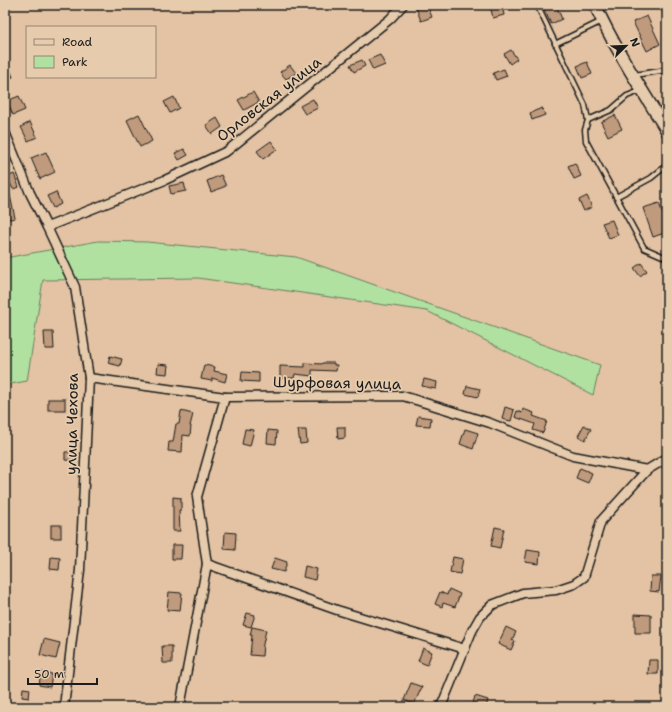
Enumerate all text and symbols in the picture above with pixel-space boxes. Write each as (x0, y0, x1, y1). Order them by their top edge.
legend (26, 26, 156, 78)
north arrow (606, 26, 646, 66)
text: Road (62, 34, 93, 50)
text: N (626, 35, 643, 49)
street label: Орловская улица (213, 51, 326, 146)
text: Park (62, 54, 88, 70)
street label: улица Чехова (61, 372, 83, 475)
street label: Шурфовая улица (273, 372, 402, 394)
scale bar (28, 660, 97, 686)
text: 50 m (34, 666, 64, 682)

